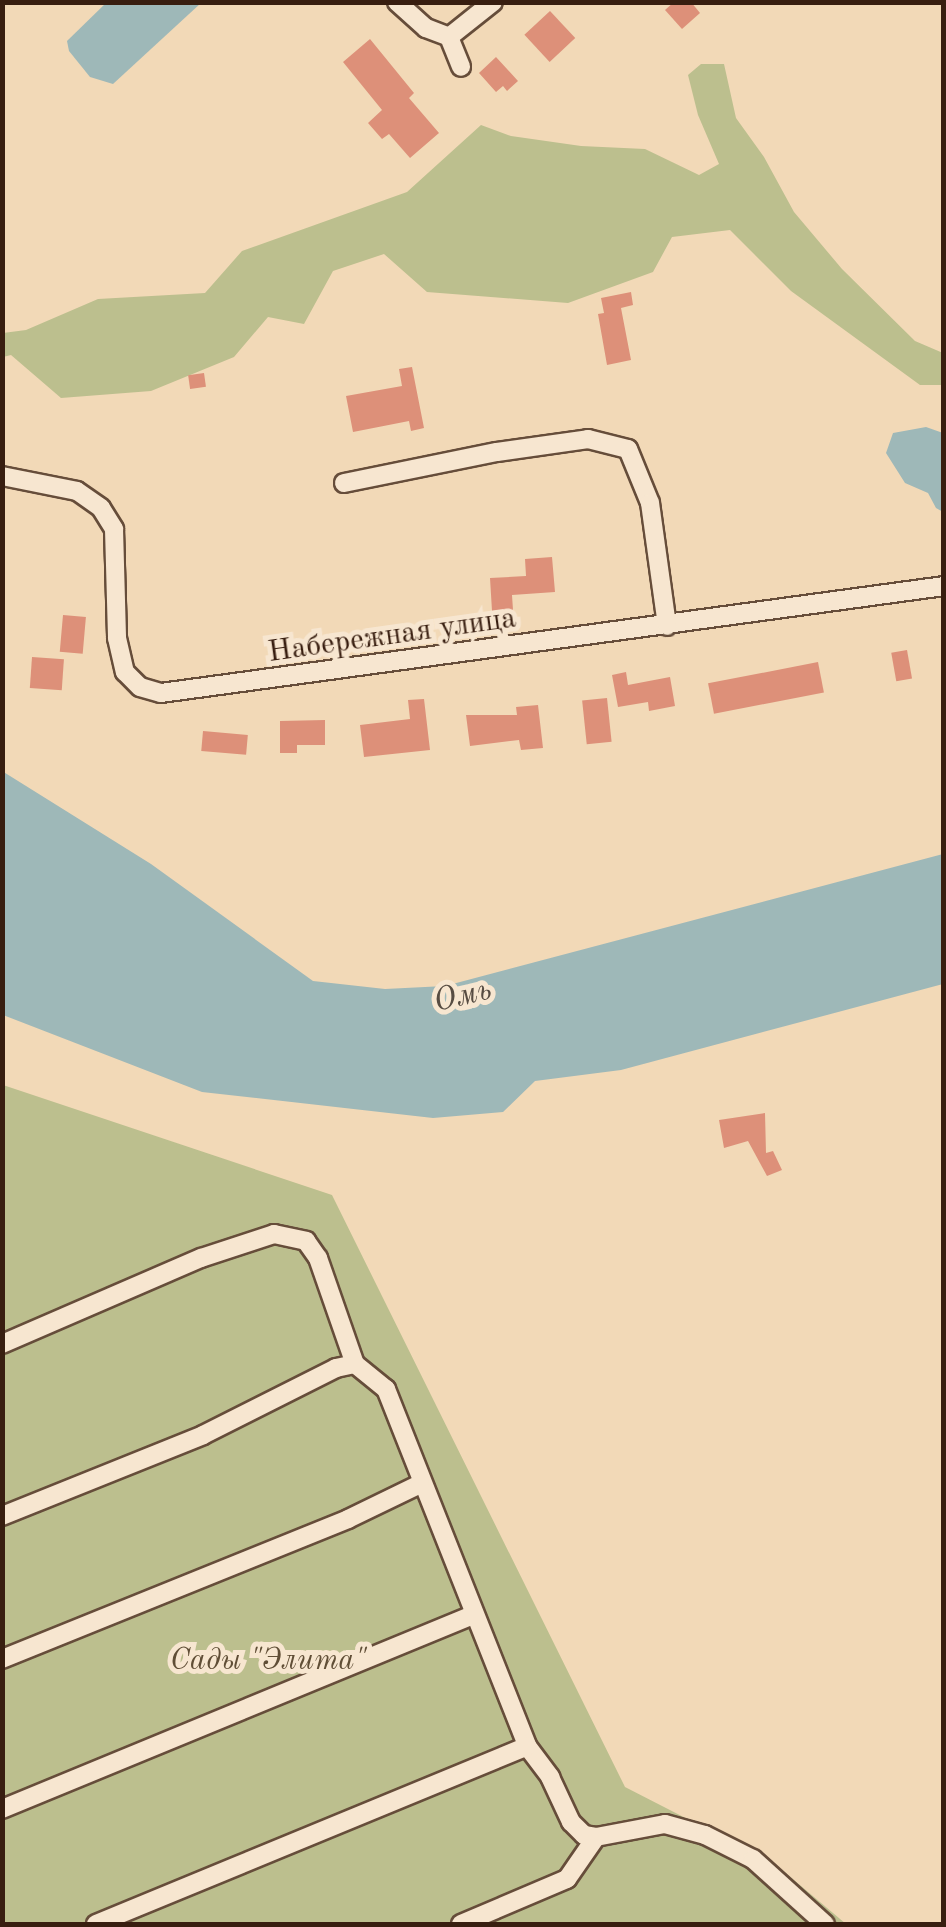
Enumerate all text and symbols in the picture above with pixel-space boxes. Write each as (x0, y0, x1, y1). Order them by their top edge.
street label: Набережная улица (266, 601, 518, 671)
water label: Омь (430, 972, 496, 1022)
park label: Сады "Элита" (170, 1643, 366, 1679)

